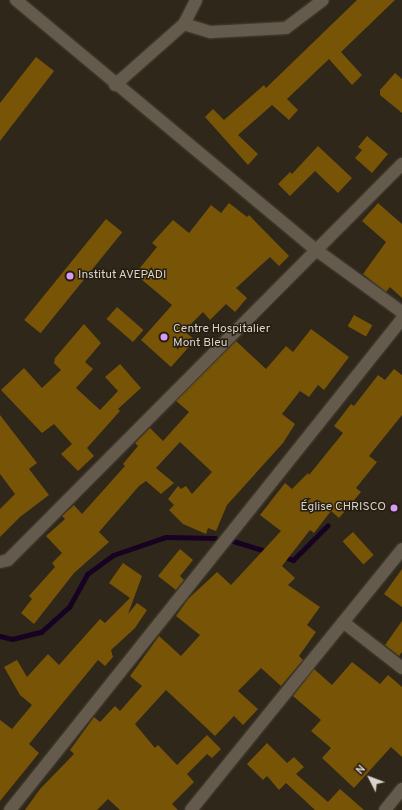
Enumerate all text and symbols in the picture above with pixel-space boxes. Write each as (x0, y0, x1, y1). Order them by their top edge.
place label: Institut AVEPADI (78, 269, 167, 283)
marker: Institut AVEPADI (65, 271, 75, 281)
place label: Centre Hospitalier Mont Bleu (173, 323, 270, 351)
marker: Centre Hospitalier Mont Bleu (158, 331, 170, 343)
place label: Église CHRISCO (301, 501, 386, 515)
marker: Église CHRISCO (389, 503, 399, 513)
north arrow (350, 758, 390, 798)
text: N (353, 762, 369, 778)

